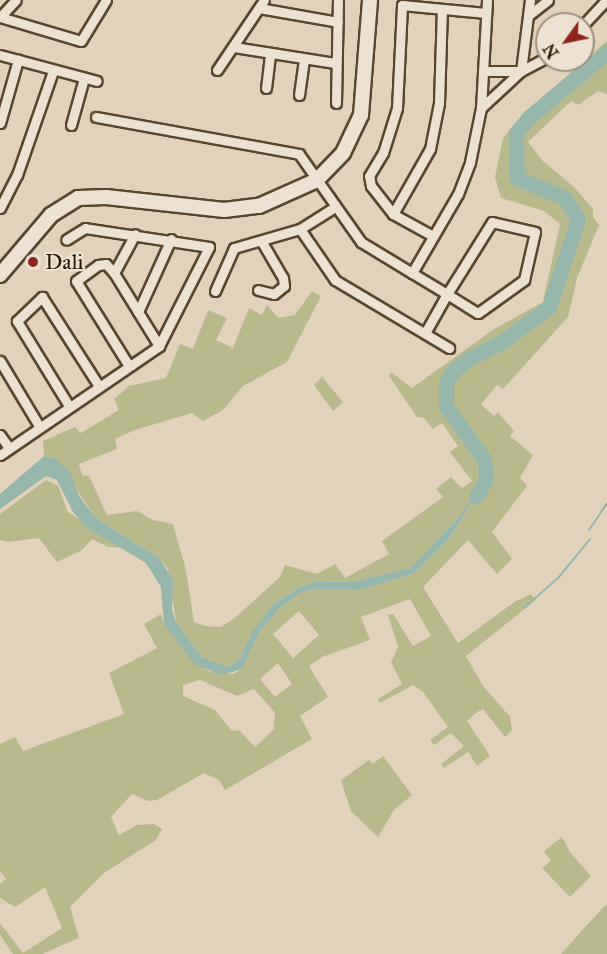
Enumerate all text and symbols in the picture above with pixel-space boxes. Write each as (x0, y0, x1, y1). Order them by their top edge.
north arrow (535, 12, 595, 72)
text: N (540, 40, 563, 62)
place label: Dali (45, 249, 84, 275)
marker: Dali (26, 255, 40, 269)

